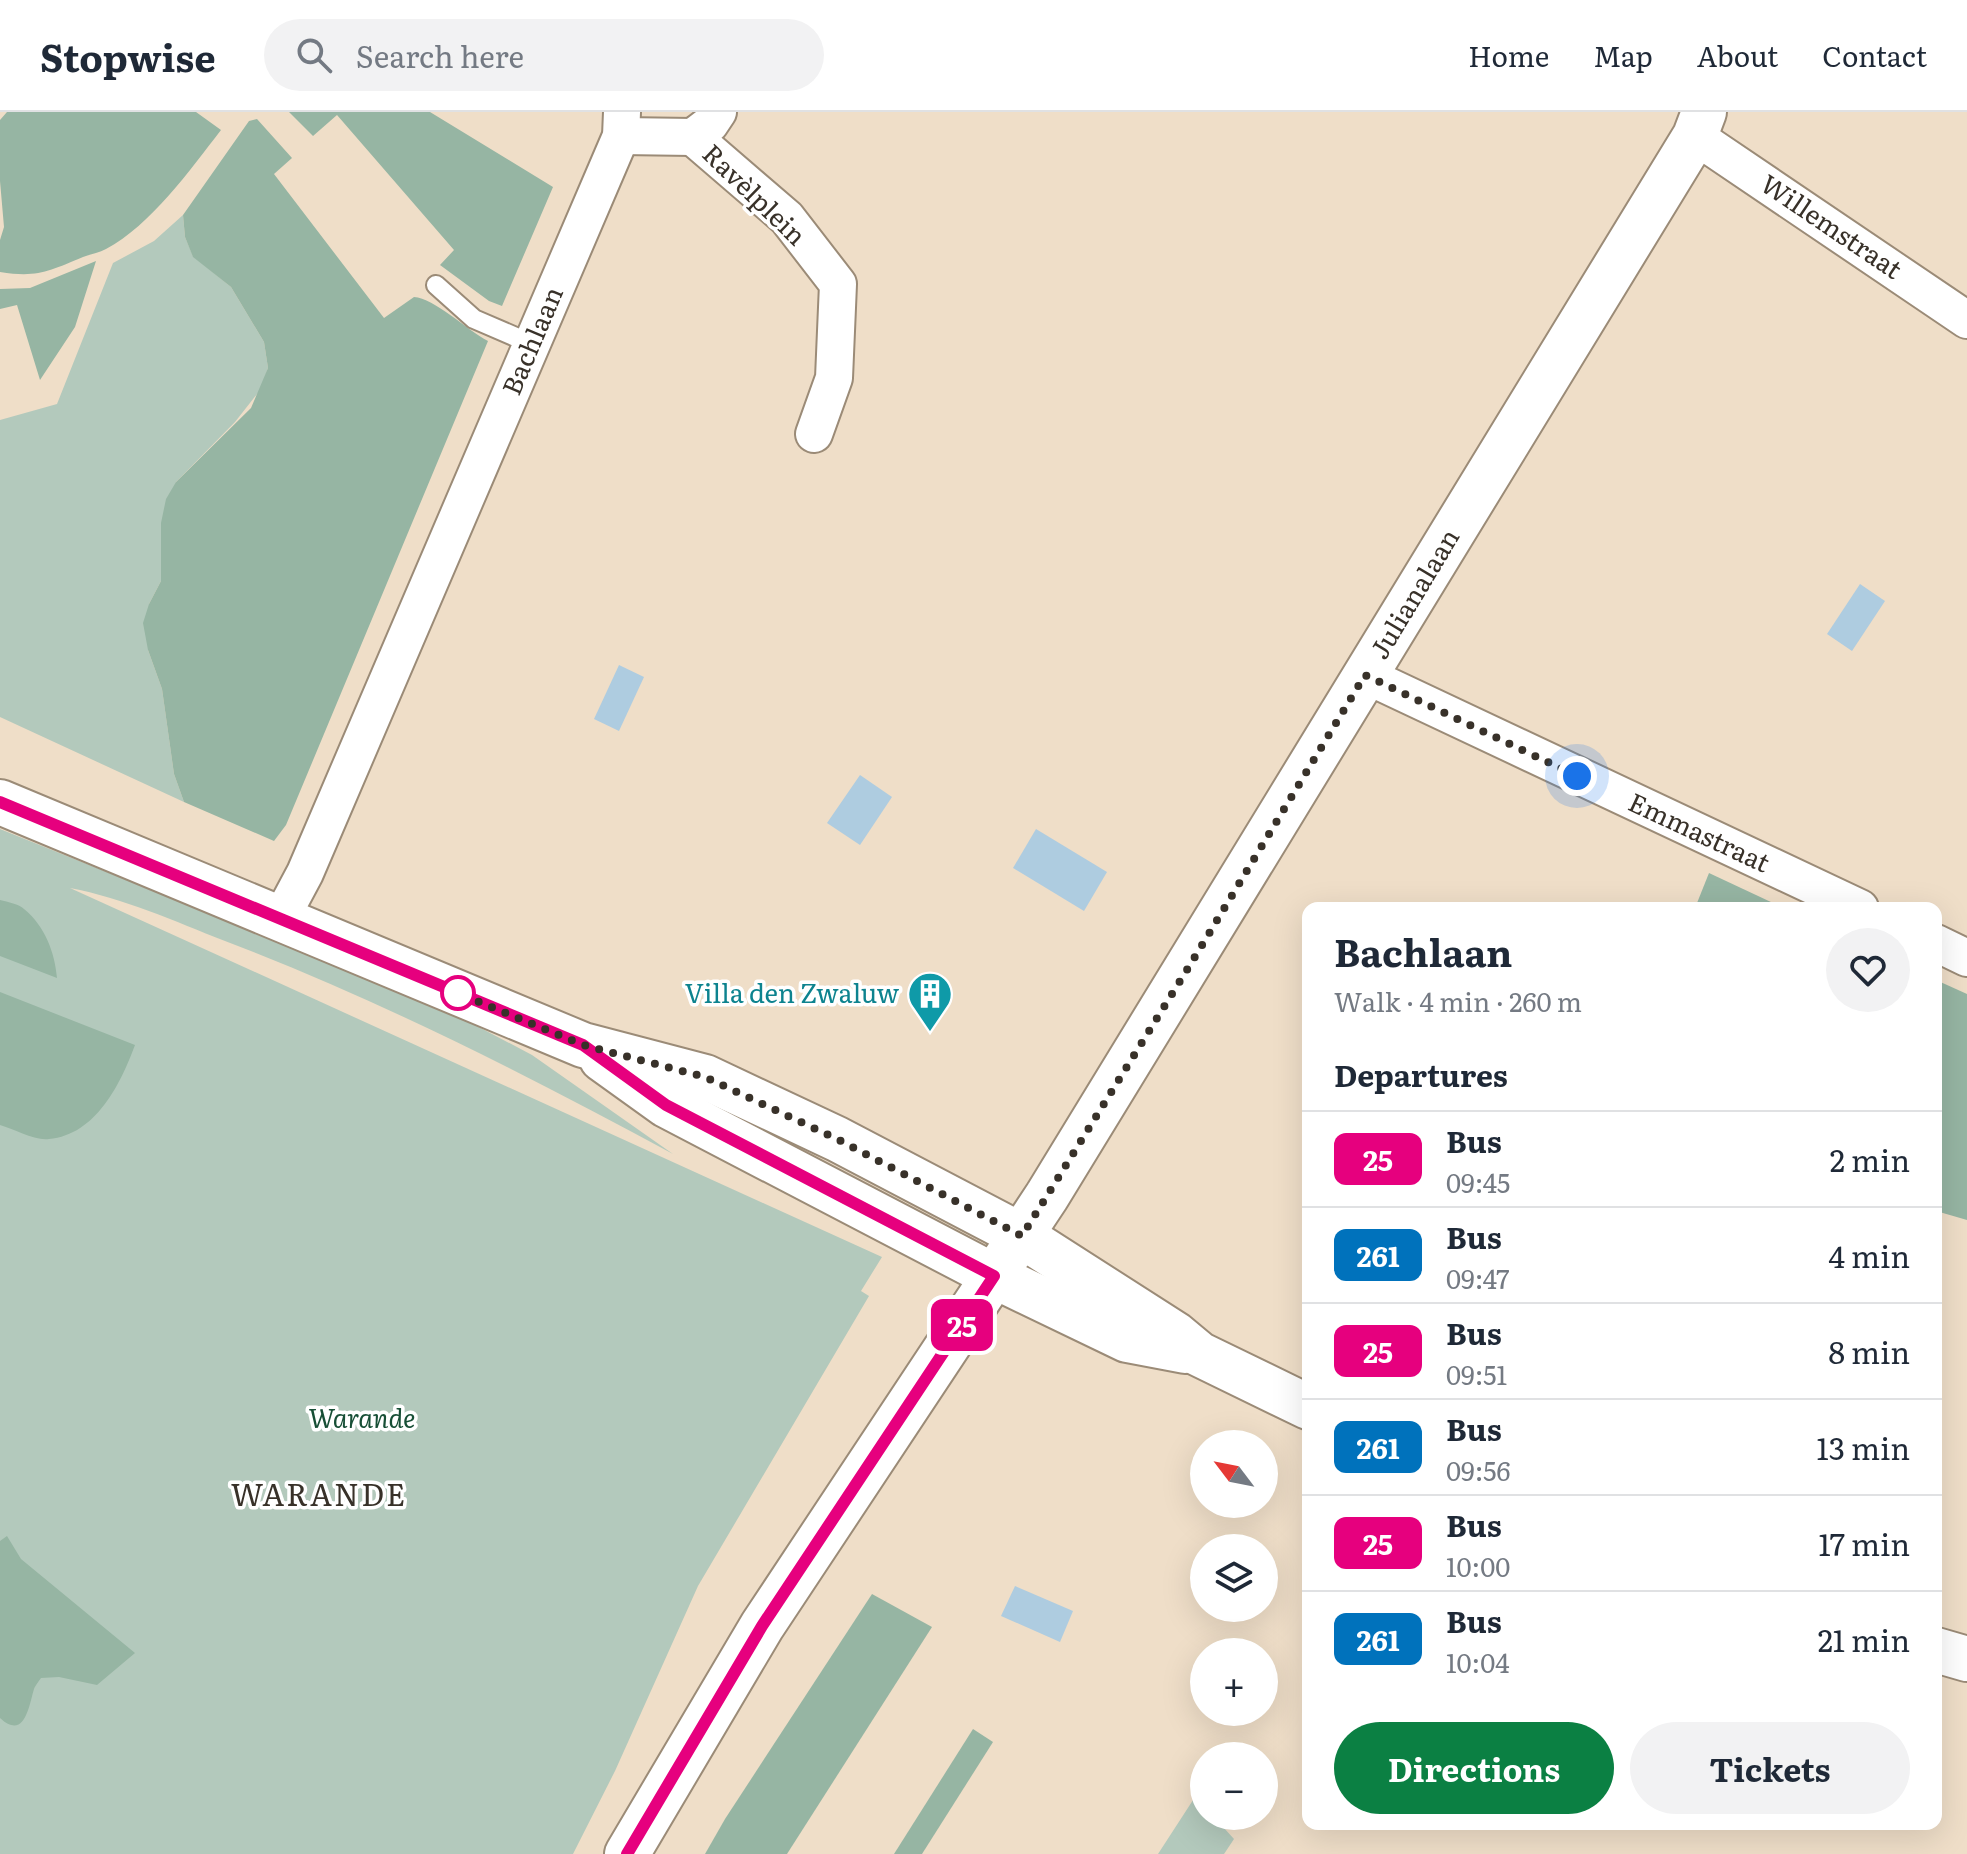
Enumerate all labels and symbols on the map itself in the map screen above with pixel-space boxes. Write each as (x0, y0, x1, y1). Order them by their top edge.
street label: Ravèlplein (695, 134, 817, 253)
street label: Willemstraat (1754, 163, 1911, 287)
street label: Bachlaan (490, 280, 571, 400)
street label: Julianalaan (1358, 520, 1467, 665)
your location (1557, 756, 1597, 796)
street label: Emmastraat (1623, 781, 1778, 881)
building icon: Villa den Zwaluw (906, 970, 954, 1033)
place label: Villa den Zwaluw (685, 972, 900, 1011)
unlabelled marker (441, 976, 475, 1010)
line badge: 25 (926, 1299, 998, 1351)
park label: Warande (308, 1397, 416, 1436)
north arrow (1190, 1430, 1278, 1518)
district label: WARANDE (231, 1471, 407, 1515)

